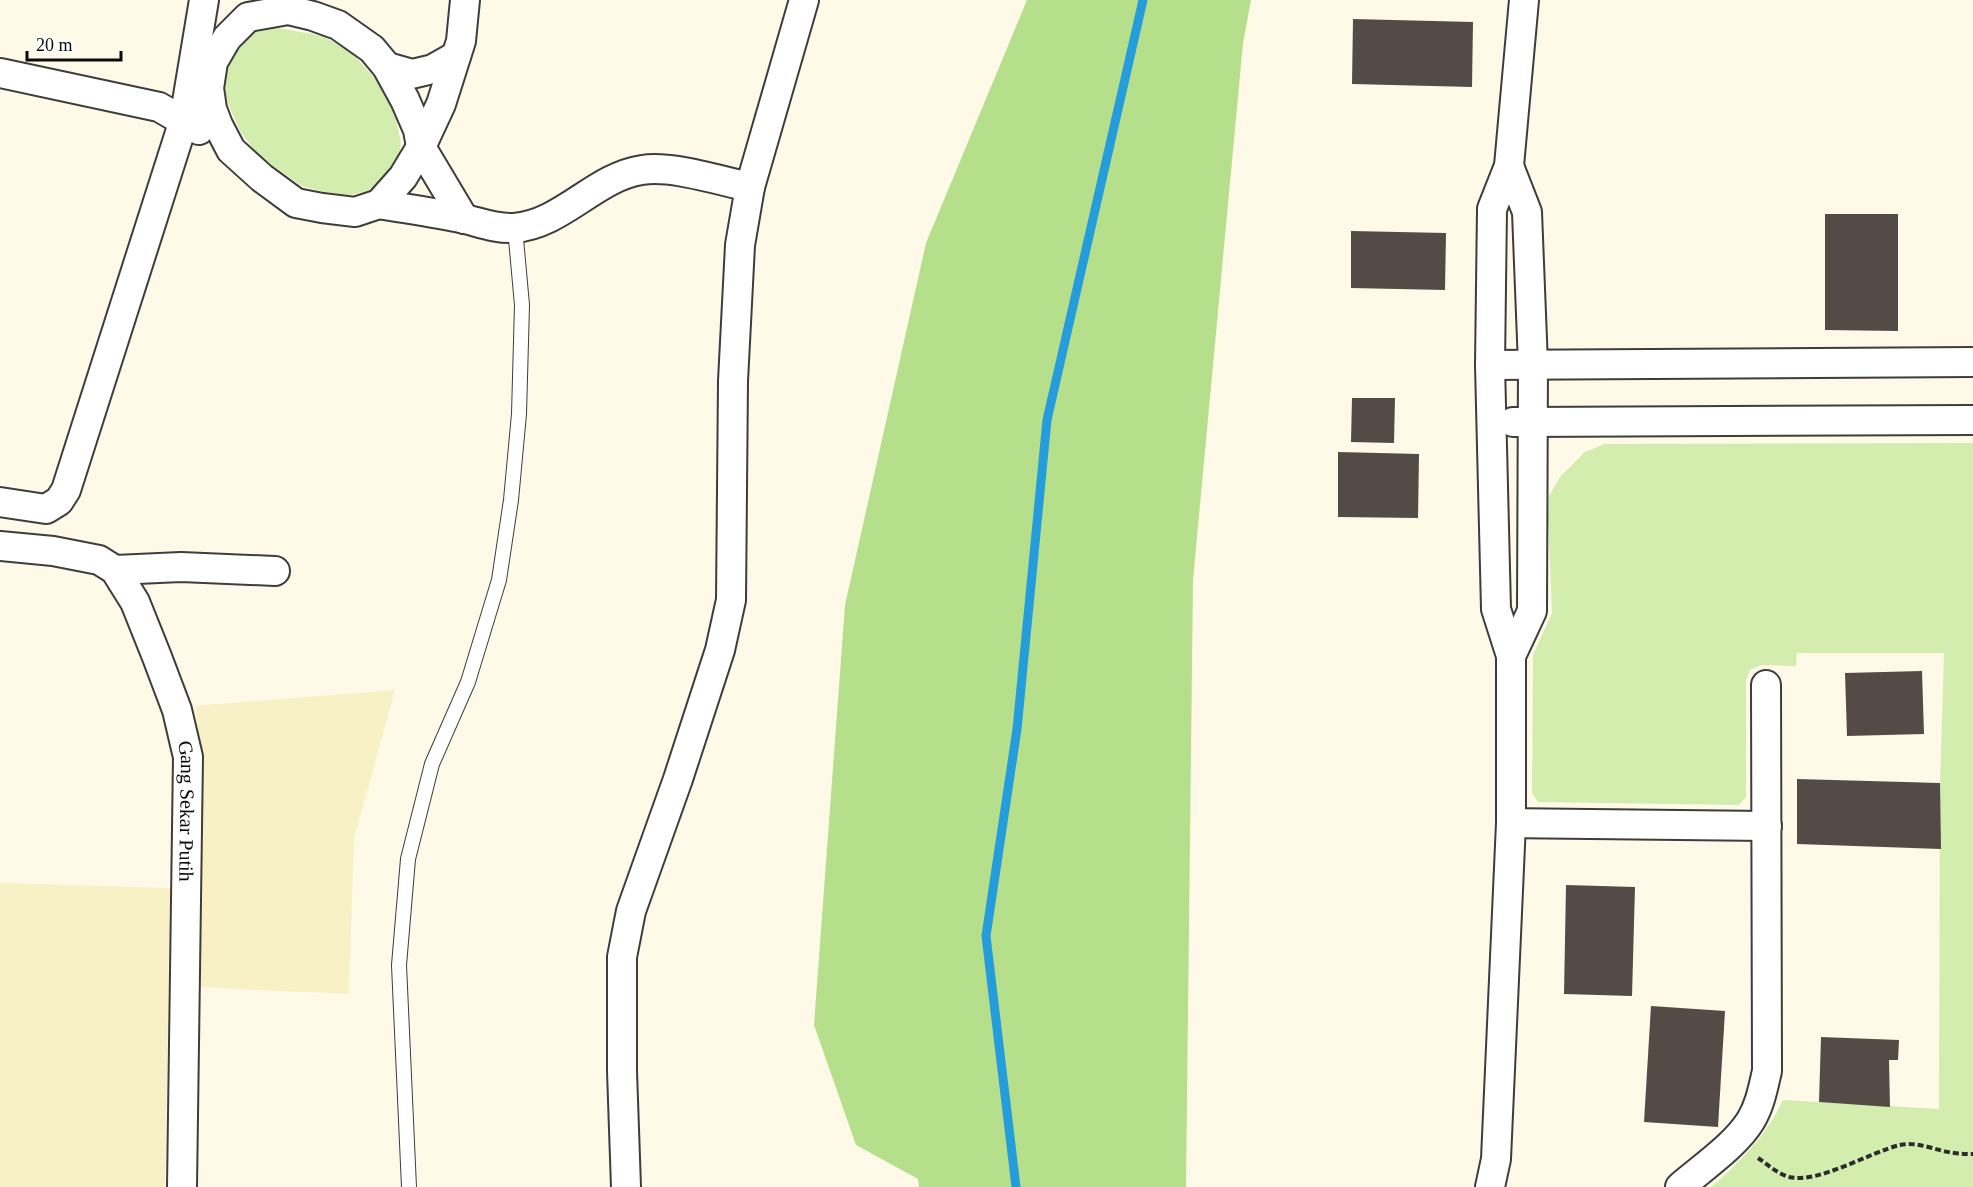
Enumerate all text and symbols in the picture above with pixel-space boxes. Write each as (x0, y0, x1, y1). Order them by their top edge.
scale bar (27, 24, 122, 62)
text: 20 m (36, 35, 73, 55)
street label: Gang Sekar Putih (174, 738, 199, 882)

